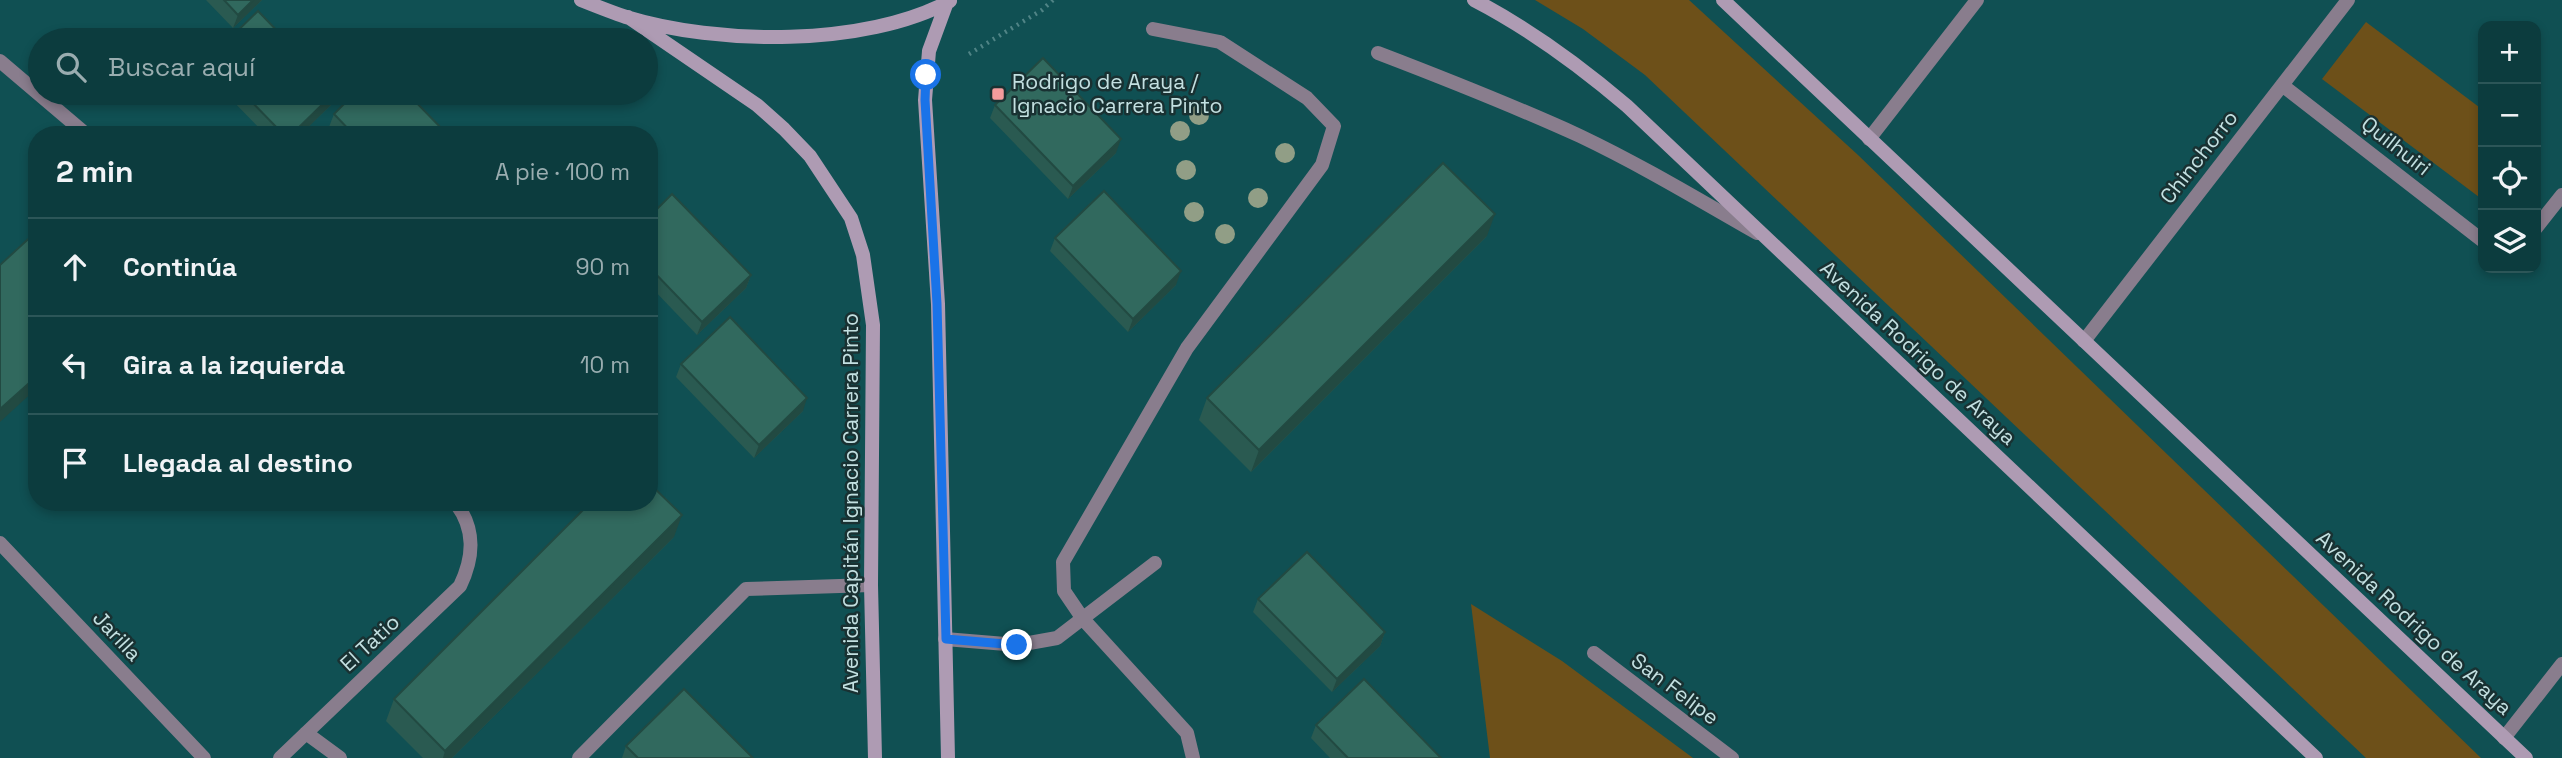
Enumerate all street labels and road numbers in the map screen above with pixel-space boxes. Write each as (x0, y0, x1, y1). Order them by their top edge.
street label: Chinchorro (2154, 105, 2243, 209)
street label: Quilhuiri (2356, 110, 2437, 181)
street label: Avenida Rodrigo de Araya (1815, 255, 2022, 451)
street label: Avenida Capitán Ignacio Carrera Pinto (837, 313, 864, 693)
street label: Avenida Rodrigo de Araya (2311, 525, 2518, 721)
street label: Jarilla (87, 605, 148, 667)
street label: El Tatio (334, 608, 405, 677)
street label: San Felipe (1626, 647, 1725, 730)

